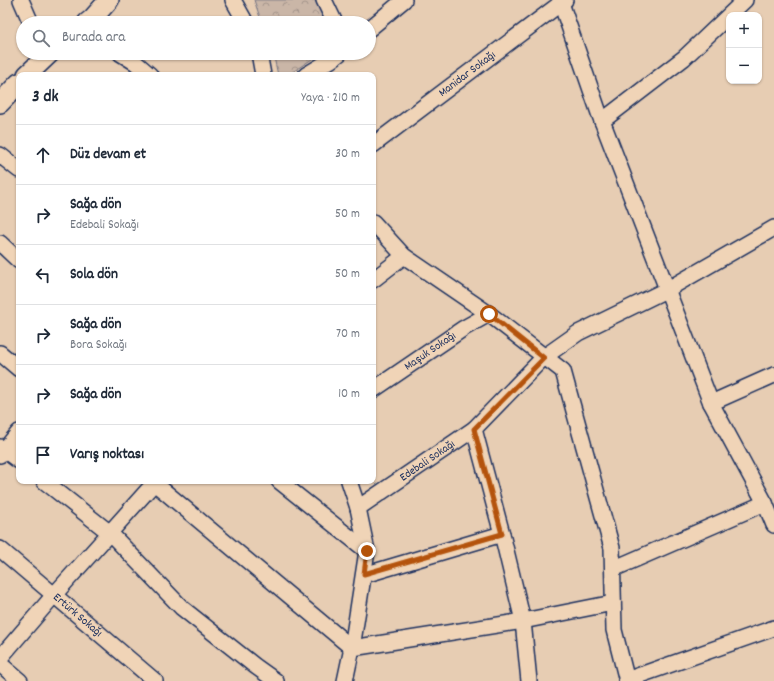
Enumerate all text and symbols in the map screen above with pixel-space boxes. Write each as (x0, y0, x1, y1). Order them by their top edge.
map controls (726, 12, 762, 84)
button: + (726, 12, 762, 48)
search box (16, 16, 376, 60)
icon: search (30, 27, 52, 49)
text: Burada ara (62, 27, 125, 49)
street label: Manidar Sokağı (435, 47, 499, 101)
button: − (726, 48, 762, 84)
text: 3 dk (32, 86, 58, 110)
text: Yaya · 210 m (301, 89, 360, 108)
icon: ahead (32, 144, 54, 166)
text: Düz devam et (70, 144, 146, 166)
text: 30 m (335, 145, 360, 164)
text: Sağa dön (70, 194, 121, 216)
icon: right (32, 204, 54, 226)
text: 50 m (335, 205, 360, 224)
text: Edebali Sokağı (70, 216, 139, 235)
icon: left (32, 264, 54, 286)
text: Sola dön (70, 264, 118, 286)
text: 50 m (335, 265, 360, 284)
route start (480, 305, 498, 323)
text: Sağa dön (70, 314, 121, 336)
icon: right (32, 324, 54, 346)
text: 70 m (336, 325, 360, 344)
street label: Maşuk Sokağı (401, 327, 459, 375)
text: Bora Sokağı (70, 336, 127, 355)
icon: right (32, 384, 54, 406)
text: Sağa dön (70, 384, 121, 406)
text: 10 m (338, 385, 360, 404)
street label: Edebali Sokağı (396, 436, 459, 486)
icon: arrive (32, 444, 54, 466)
text: Varış noktası (70, 444, 144, 466)
route end (358, 542, 376, 560)
street label: Ertürk Sokağı (49, 589, 106, 641)

